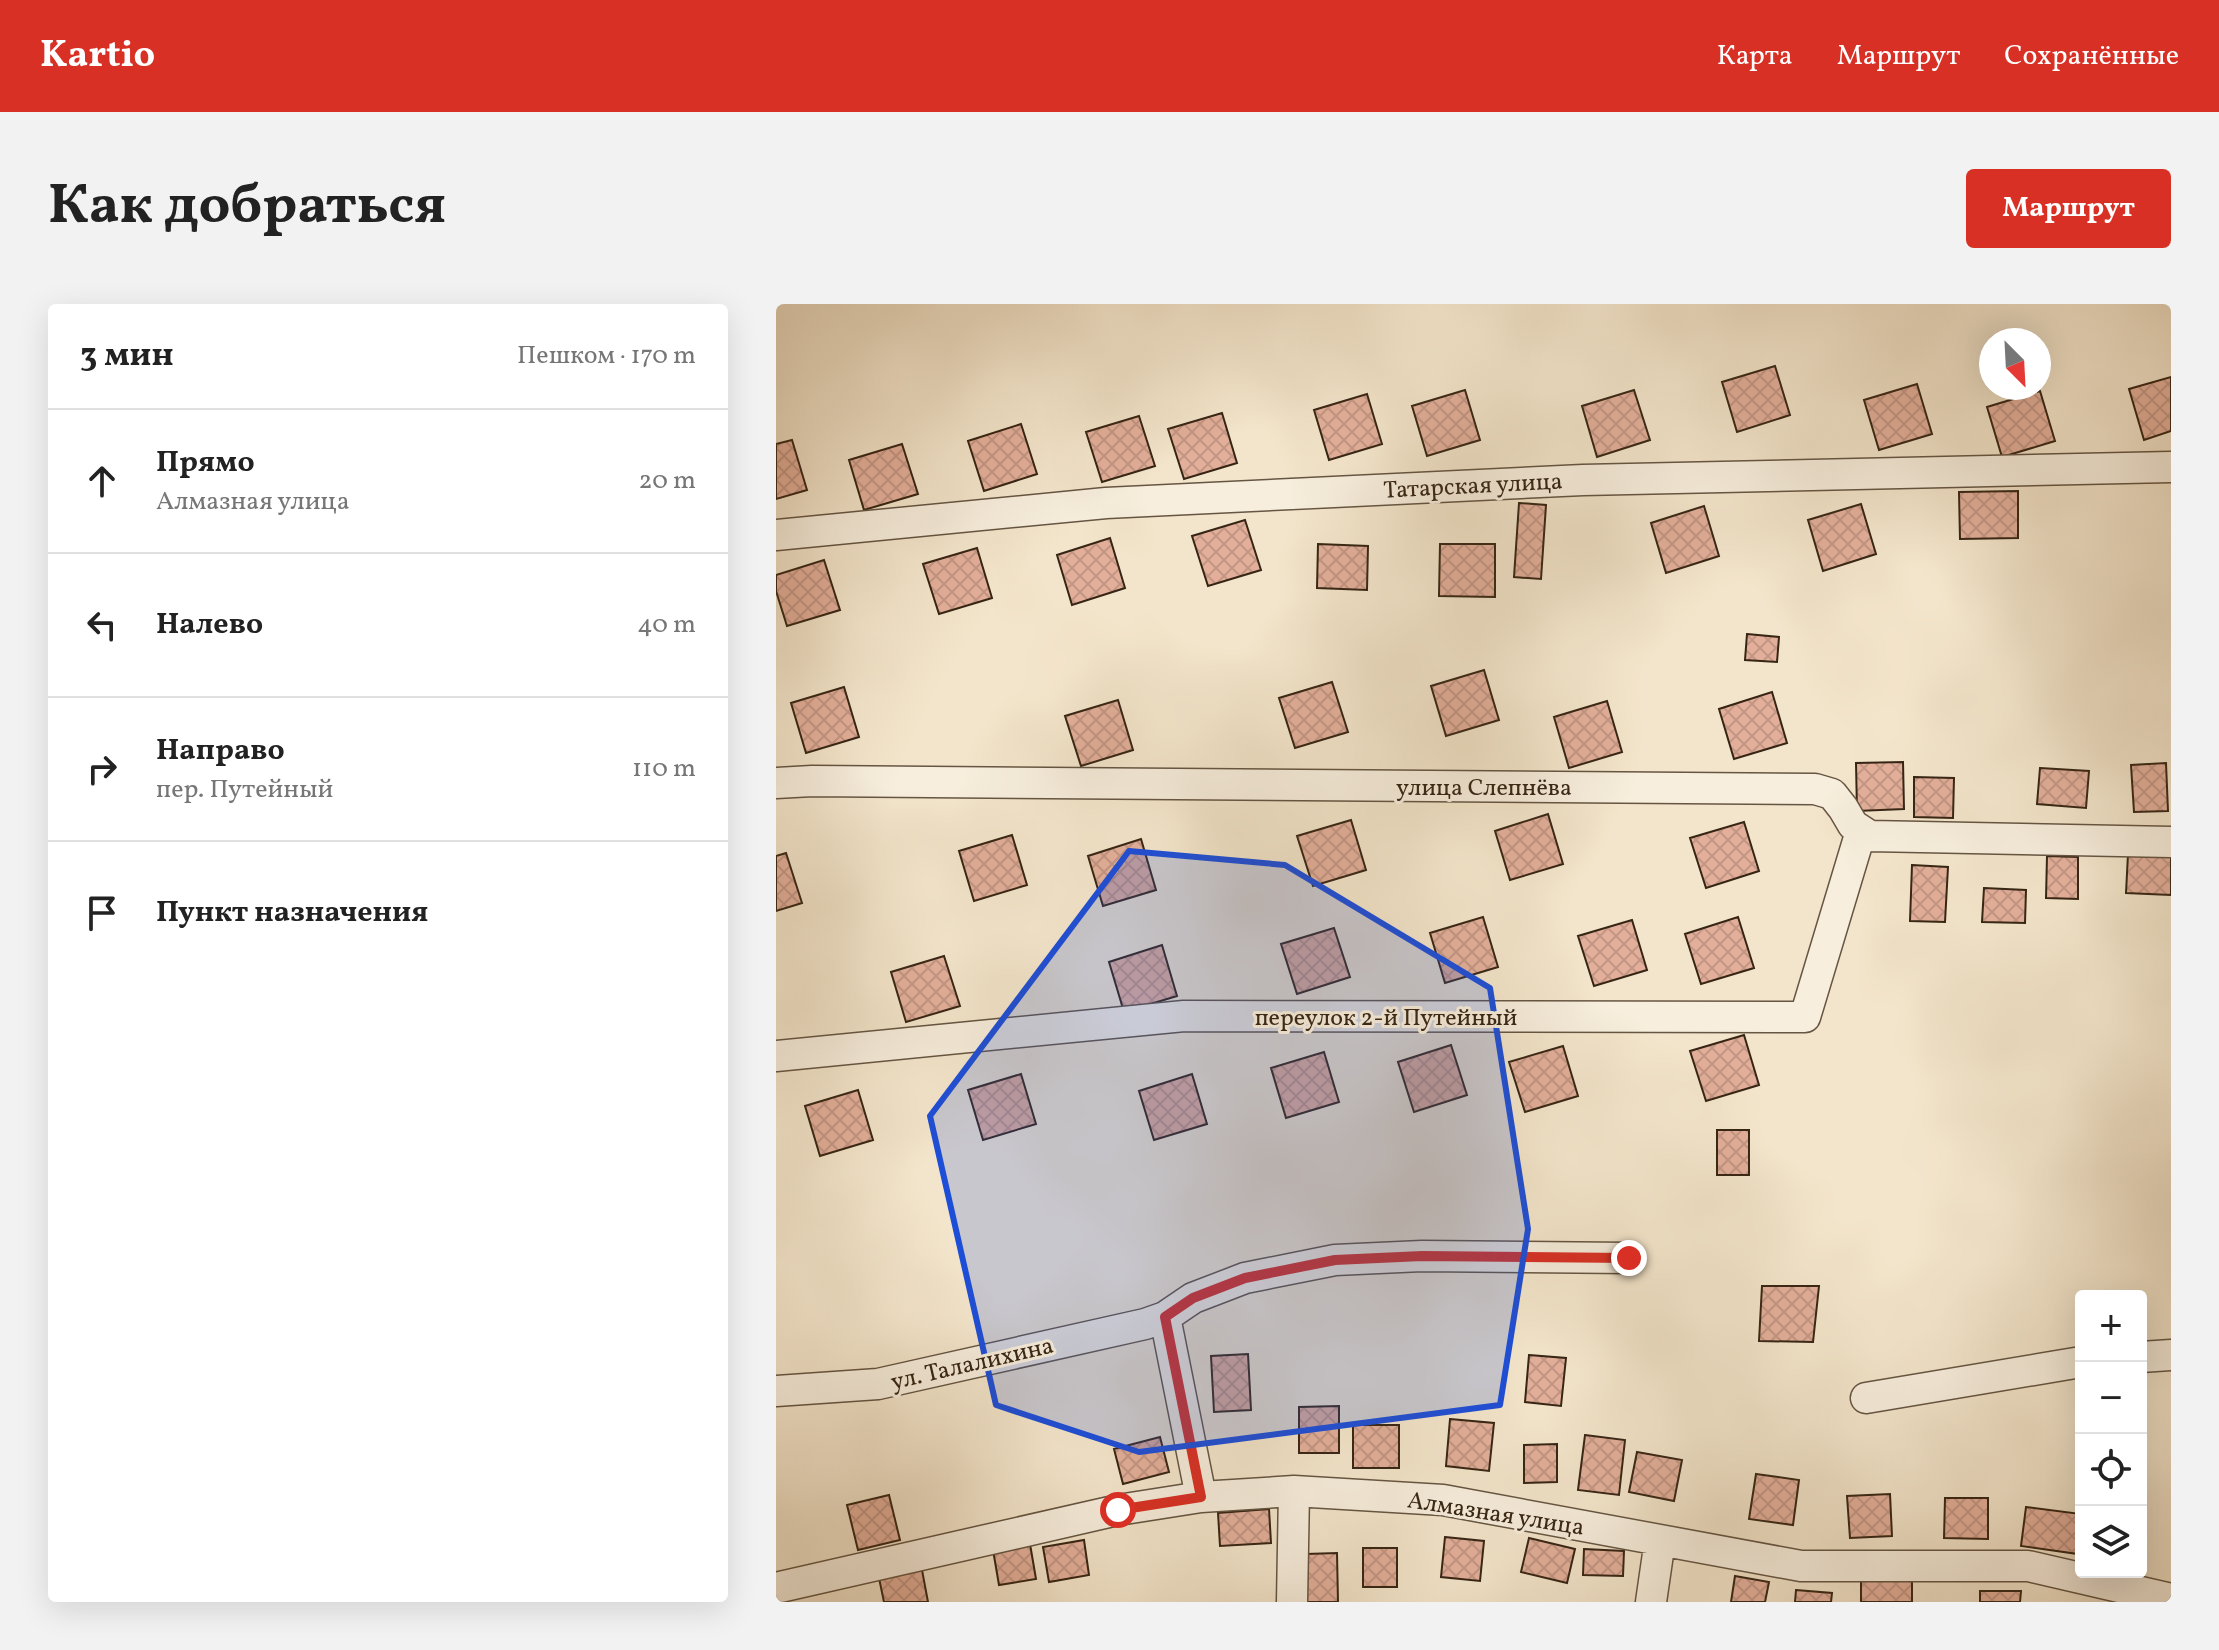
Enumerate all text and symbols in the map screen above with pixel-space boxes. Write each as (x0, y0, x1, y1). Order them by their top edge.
text: Kartio (40, 30, 155, 83)
text: Карта (1717, 37, 1793, 76)
text: Маршрут (1837, 37, 1960, 76)
text: Сохранённые (2004, 37, 2179, 76)
text: Как добраться (48, 169, 446, 247)
button: Маршрут (1966, 169, 2171, 248)
north arrow (1979, 328, 2051, 400)
text: 3 мин (80, 333, 174, 380)
text: Пешком · 170 m (517, 338, 696, 374)
text: Прямо (156, 442, 255, 484)
icon: ahead (80, 459, 124, 503)
text: 20 m (638, 463, 696, 499)
street label: Татарская улица (1383, 465, 1564, 509)
text: Алмазная улица (156, 484, 350, 520)
icon: left (80, 603, 124, 647)
text: Налево (156, 604, 263, 646)
text: 40 m (637, 607, 696, 643)
text: Направо (156, 730, 285, 772)
icon: right (80, 747, 124, 791)
text: 110 m (632, 751, 696, 787)
text: пер. Путейный (156, 772, 333, 808)
street label: улица Слепнёва (1396, 772, 1572, 806)
icon: arrive (80, 891, 124, 935)
text: Пункт назначения (156, 892, 428, 934)
street label: переулок 2-й Путейный (1255, 1002, 1517, 1036)
route end (1611, 1240, 1647, 1276)
map controls (2075, 1290, 2147, 1578)
button: + (2075, 1290, 2147, 1362)
street label: ул. Талалихина (888, 1330, 1057, 1400)
button: − (2075, 1362, 2147, 1434)
button: locate (2075, 1434, 2147, 1506)
street label: Алмазная улица (1405, 1484, 1587, 1546)
route start (1100, 1492, 1136, 1528)
button: layers (2075, 1506, 2147, 1578)

